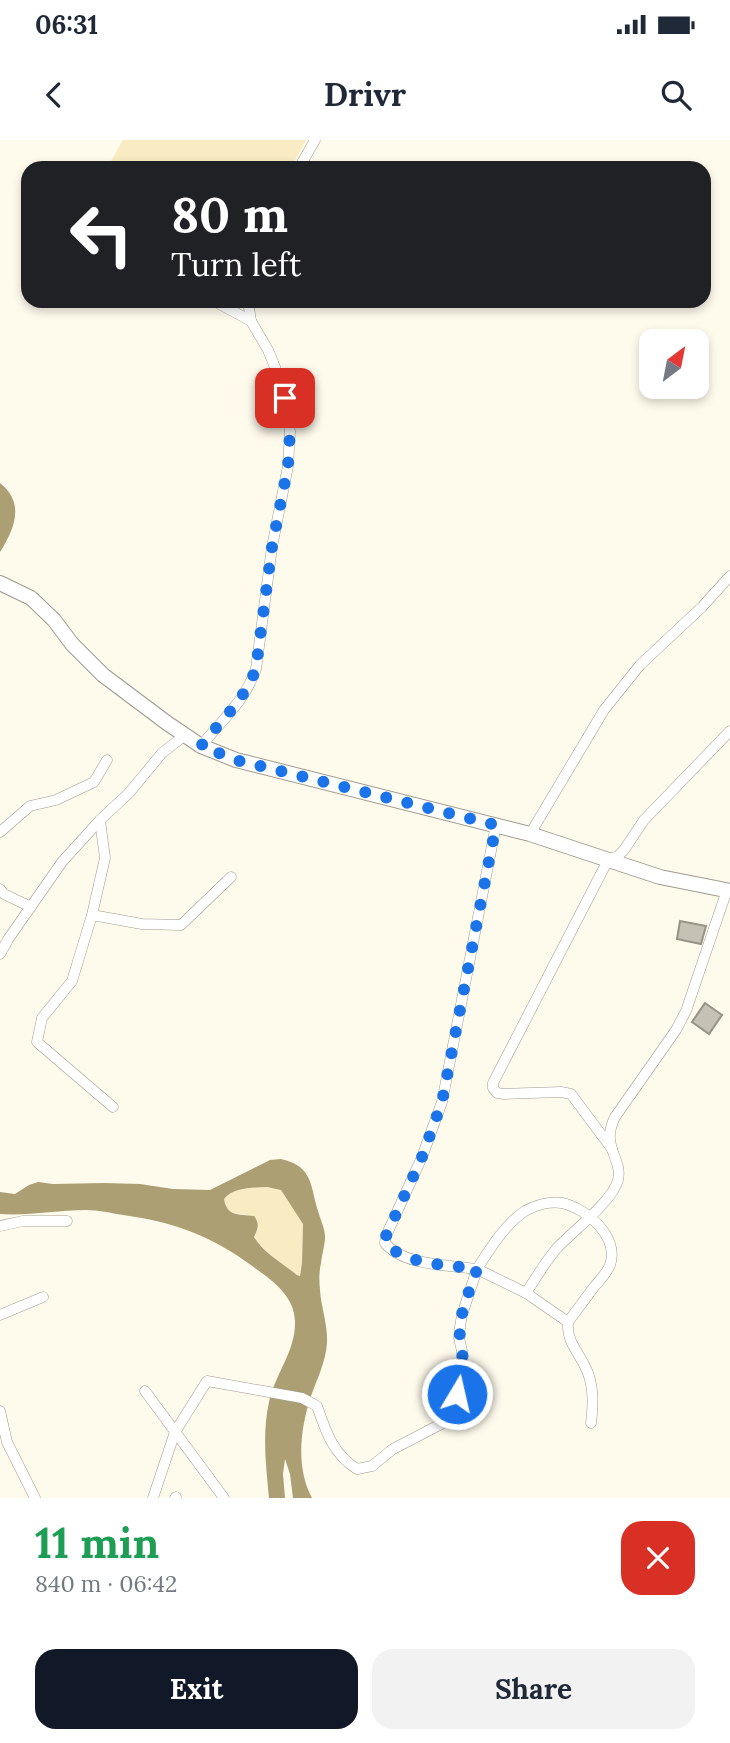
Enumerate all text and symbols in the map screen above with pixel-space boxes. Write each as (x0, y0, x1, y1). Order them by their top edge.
text: 06:31 (35, 8, 98, 41)
text: Drivr (324, 74, 406, 115)
icon: back (35, 76, 73, 114)
icon: search (657, 76, 695, 114)
text: 80 m (171, 183, 288, 245)
icon: left (56, 189, 147, 280)
text: Turn left (171, 244, 301, 285)
north arrow (639, 329, 709, 399)
map controls (639, 329, 709, 399)
pin (255, 368, 315, 428)
icon: arrive (266, 379, 304, 417)
position arrow (420, 1357, 494, 1431)
text: 11 min (35, 1516, 159, 1570)
button: close (621, 1521, 695, 1595)
text: 840 m · 06:42 (35, 1569, 177, 1598)
button: Exit (35, 1649, 358, 1729)
button: Share (372, 1649, 695, 1729)

